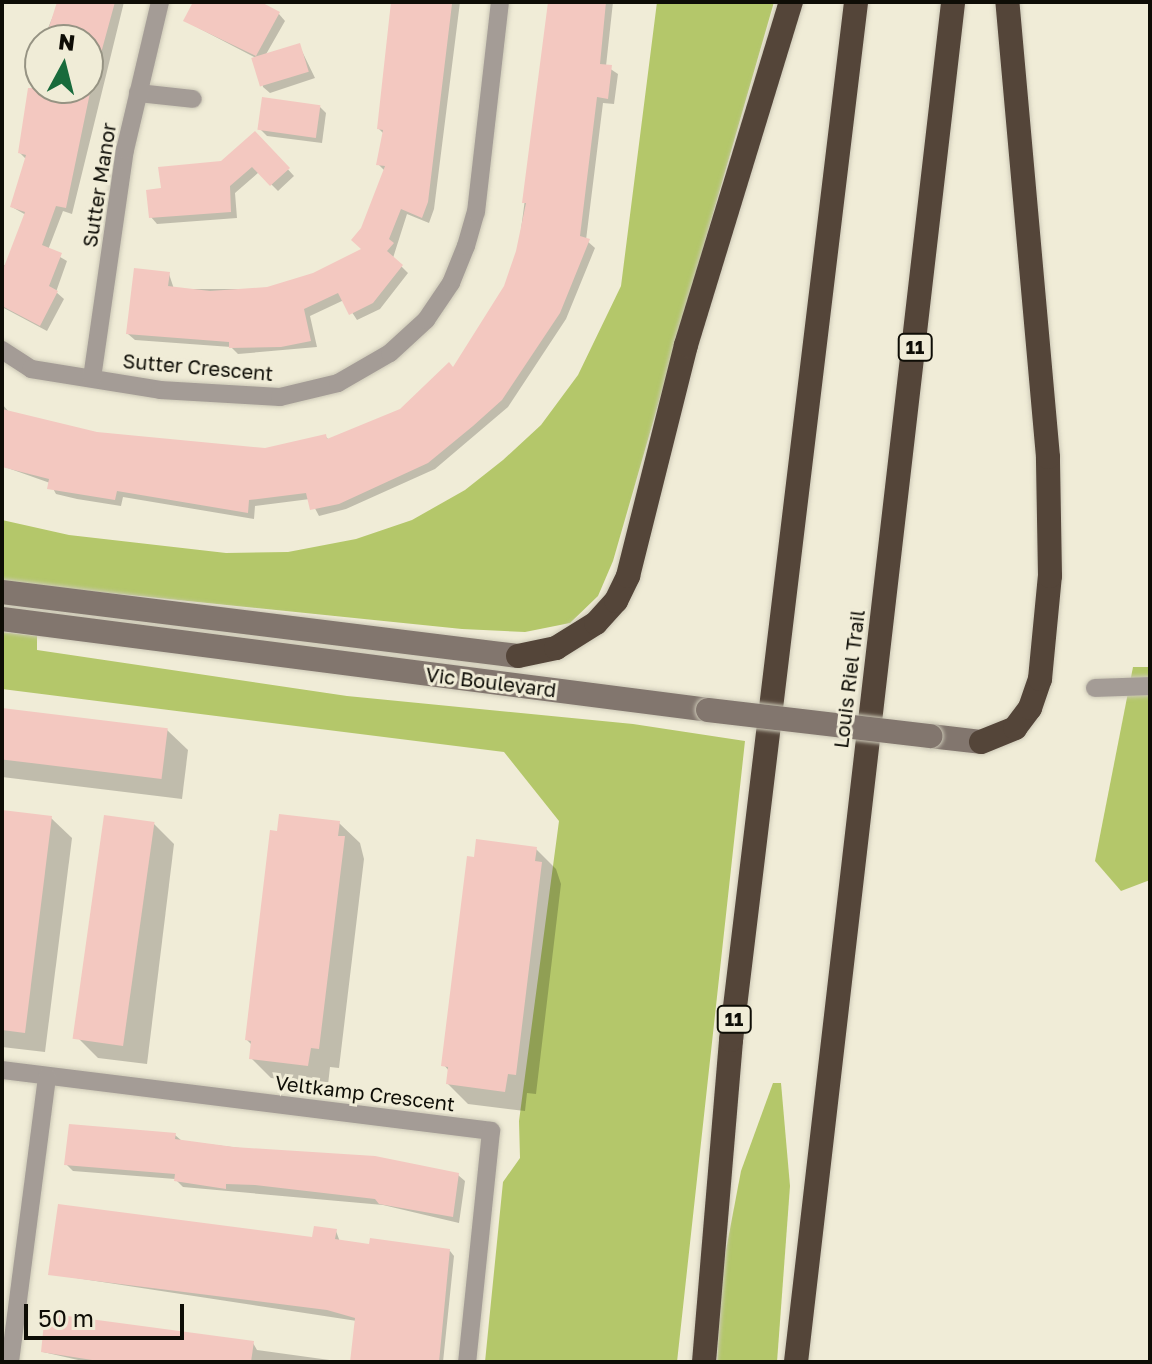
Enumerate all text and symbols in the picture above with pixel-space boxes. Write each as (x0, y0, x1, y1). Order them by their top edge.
north arrow (24, 24, 104, 104)
text: N (57, 27, 77, 56)
street label: Sutter Manor (77, 121, 121, 249)
road number: 11 (897, 333, 933, 361)
street label: Sutter Crescent (122, 348, 274, 386)
street label: Louis Riel Trail (829, 608, 869, 750)
street label: Vic Boulevard (424, 662, 558, 702)
road number: 11 (716, 1005, 752, 1033)
street label: Veltkamp Crescent (274, 1070, 456, 1116)
scale bar (28, 1288, 188, 1338)
text: 50 m (38, 1303, 94, 1332)

